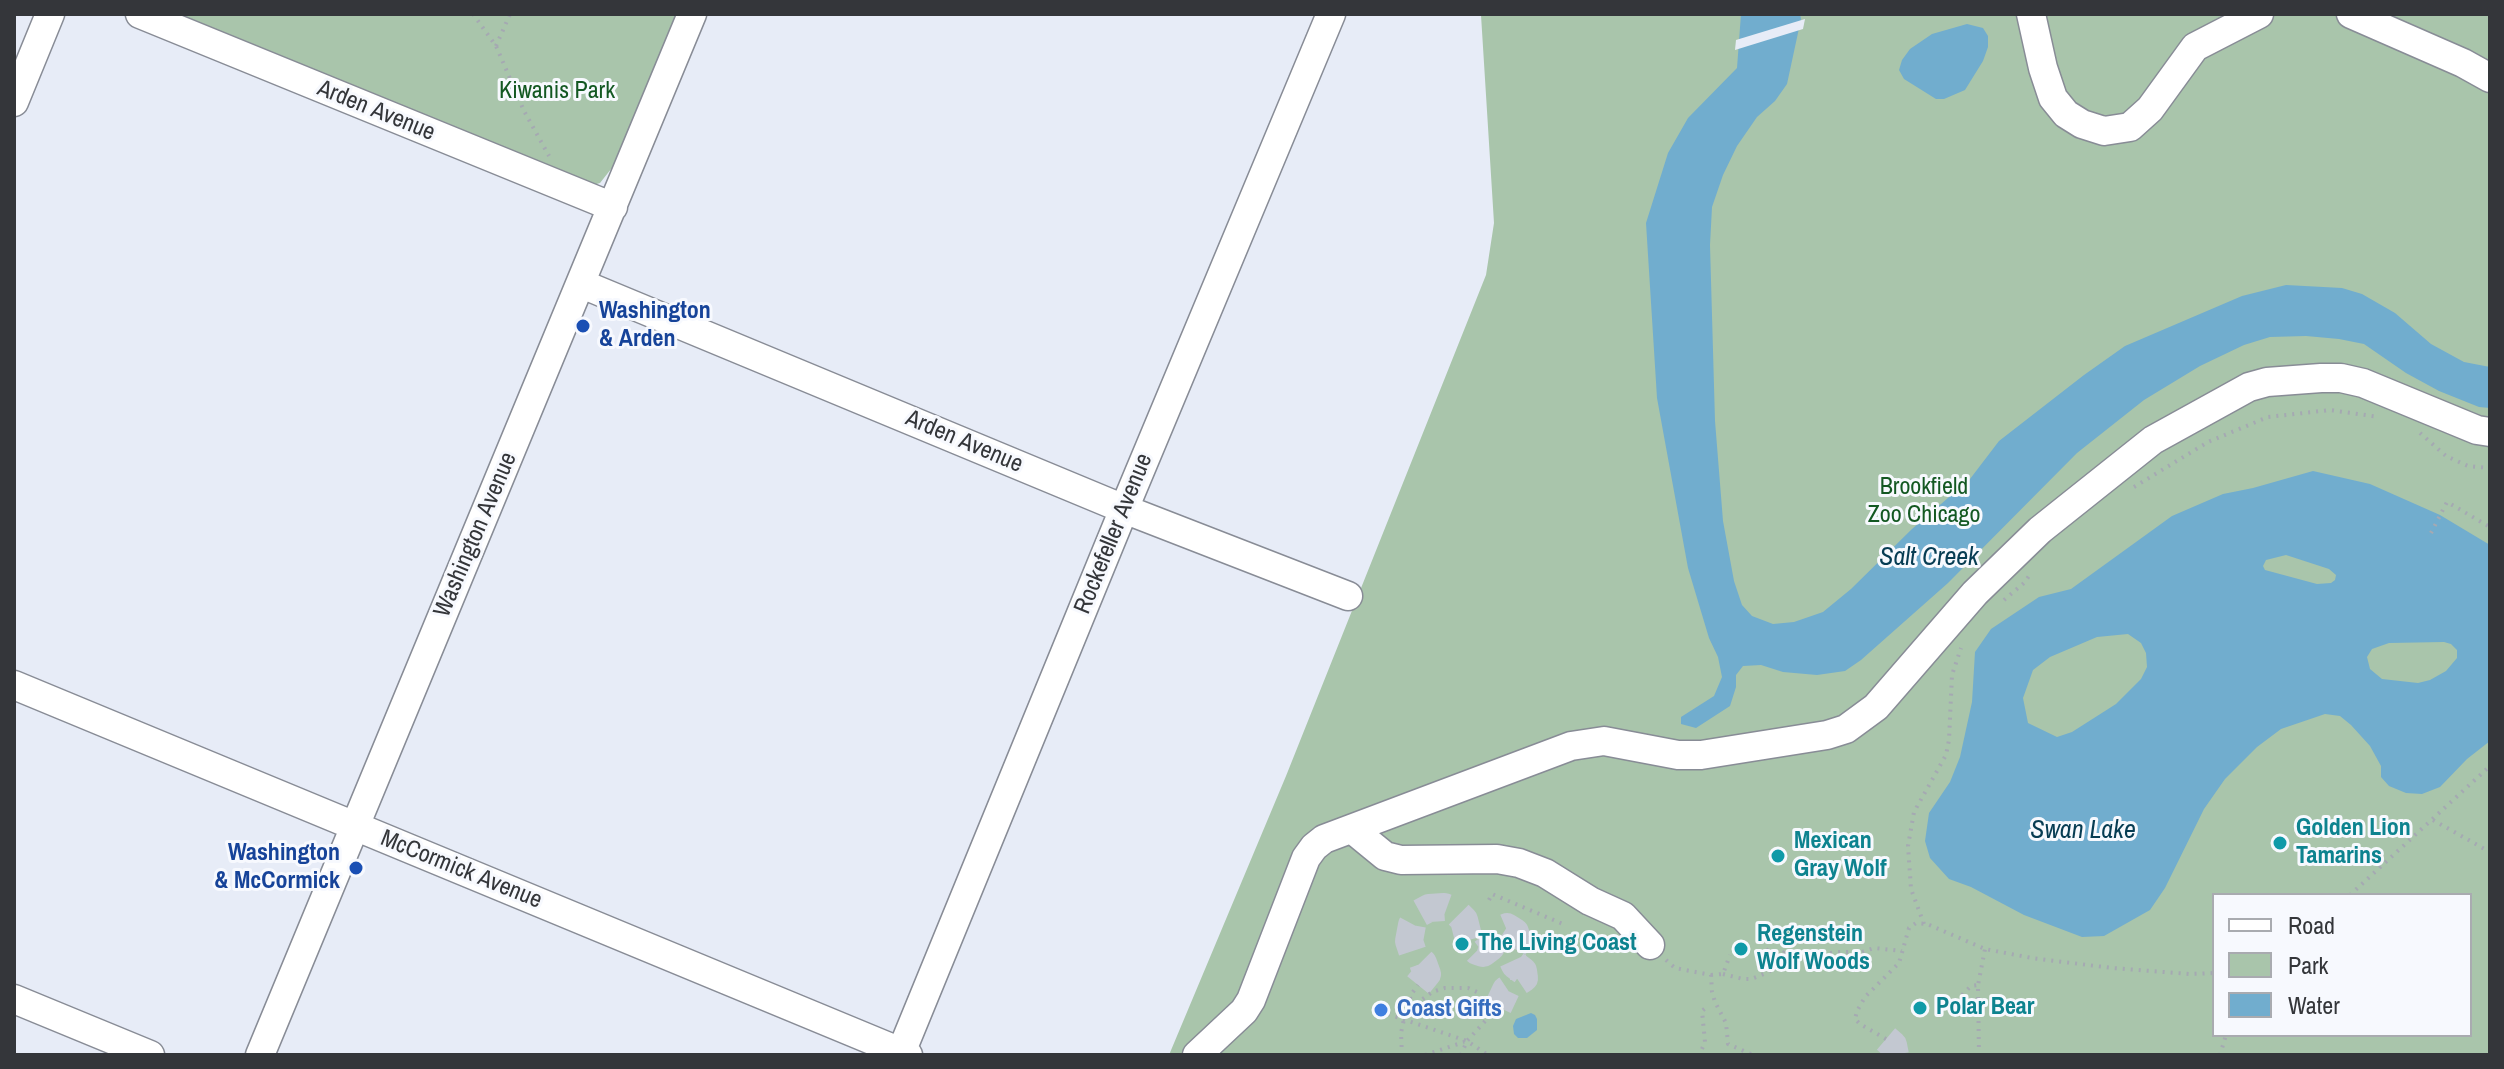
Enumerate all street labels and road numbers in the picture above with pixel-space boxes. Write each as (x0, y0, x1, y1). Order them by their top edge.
street label: Arden Avenue (313, 74, 439, 148)
street label: Arden Avenue (901, 404, 1027, 480)
street label: Washington Avenue (428, 448, 524, 622)
street label: Rockefeller Avenue (1069, 450, 1159, 618)
street label: McCormick Avenue (376, 825, 546, 915)

